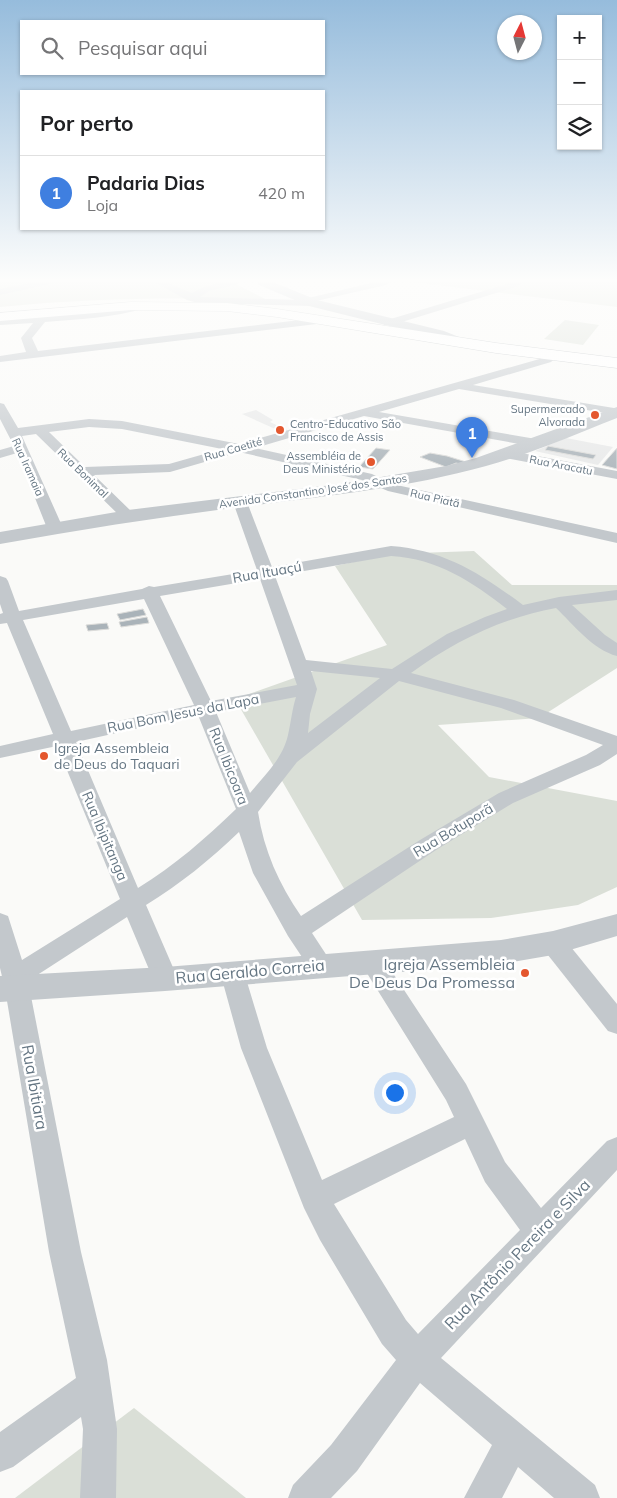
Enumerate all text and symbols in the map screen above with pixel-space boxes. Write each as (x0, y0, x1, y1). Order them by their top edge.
north arrow (497, 15, 542, 60)
map controls (557, 15, 602, 150)
button: + (557, 15, 602, 60)
search box (20, 20, 325, 75)
icon: search (38, 34, 66, 62)
text: Pesquisar aqui (78, 36, 208, 60)
button: − (557, 60, 602, 105)
button: layers (557, 105, 602, 150)
text: Por perto (40, 110, 134, 136)
text: Padaria Dias (87, 171, 205, 195)
text: 1 (51, 183, 61, 203)
text: 420 m (258, 183, 305, 203)
text: Loja (87, 195, 118, 215)
place label: Supermercado Alvorada (511, 402, 585, 429)
marker: Supermercado Alvorada (589, 409, 601, 421)
place label: Centro-Educativo São Francisco de Assis (290, 417, 401, 444)
pin: 1 (456, 417, 488, 458)
marker: Centro-Educativo São Francisco de Assis (274, 424, 286, 436)
street label: Rua Caetité (202, 434, 264, 464)
street label: Rua Iramaia (9, 436, 47, 498)
street label: Rua Bonimal (55, 445, 111, 501)
place label: Assembléia de Deus Ministério (283, 449, 361, 476)
street label: Rua Aracatu (528, 452, 594, 478)
marker: Assembléia de Deus Ministério (365, 456, 377, 468)
street label: Avenida Constantino José dos Santos (218, 471, 408, 511)
street label: Rua Piatã (409, 486, 461, 510)
street label: Rua Ituaçú (231, 557, 303, 587)
street label: Rua Bom Jesus da Lapa (105, 689, 261, 737)
street label: Rua Ibicoara (205, 725, 253, 807)
place label: Igreja Assembleia de Deus do Taquari (54, 739, 180, 773)
marker: Igreja Assembleia de Deus do Taquari (38, 750, 50, 762)
street label: Rua Ibipitanga (78, 789, 132, 883)
street label: Rua Botuporã (410, 799, 496, 861)
place label: Igreja Assembleia De Deus Da Promessa (349, 954, 515, 992)
street label: Rua Geraldo Correia (175, 955, 325, 987)
marker: Igreja Assembleia De Deus Da Promessa (519, 967, 531, 979)
street label: Rua Ibitiara (18, 1043, 52, 1131)
your location (382, 1080, 408, 1106)
street label: Rua Antônio Pereira e Silva (440, 1175, 594, 1333)

